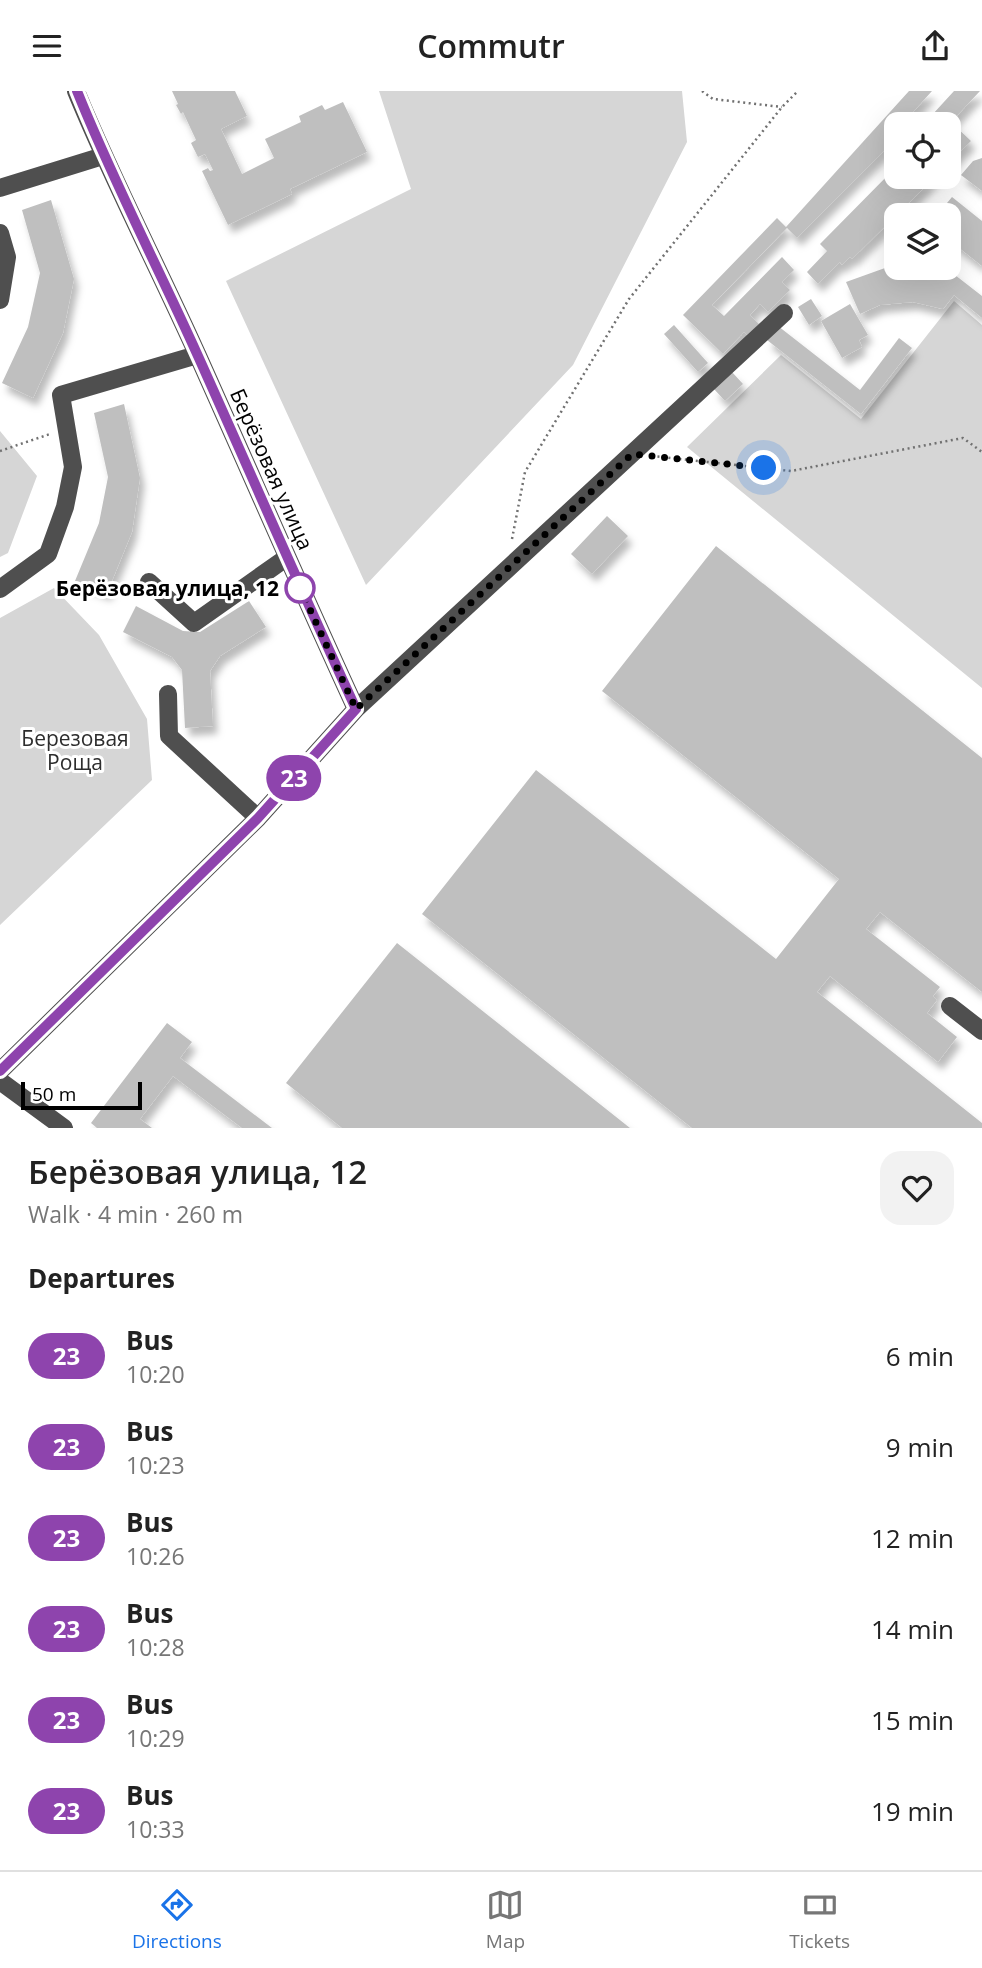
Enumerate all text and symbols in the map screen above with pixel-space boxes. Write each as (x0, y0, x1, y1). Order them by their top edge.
text: Commutr (417, 24, 565, 67)
icon: menu (28, 27, 66, 65)
icon: share (916, 27, 954, 65)
map controls (884, 112, 961, 280)
button: locate (884, 112, 961, 189)
button: layers (884, 203, 961, 280)
street label: Берёзовая улица (224, 384, 320, 554)
your location (746, 450, 781, 485)
marker: Берёзовая улица, 12 (285, 573, 315, 603)
place label: Берёзовая улица, 12 (56, 574, 279, 602)
park label: Березовая Роща (21, 724, 129, 776)
line badge: 23 (262, 755, 326, 801)
text: 23 (280, 761, 308, 794)
scale bar (21, 1079, 142, 1111)
text: 50 m (32, 1081, 76, 1107)
text: Берёзовая улица, 12 (28, 1149, 367, 1194)
button: heart (880, 1151, 954, 1225)
text: Walk · 4 min · 260 m (28, 1198, 243, 1230)
text: Departures (28, 1260, 175, 1296)
text: Bus (126, 1322, 173, 1358)
text: 6 min (886, 1338, 954, 1374)
text: 23 (53, 1339, 80, 1372)
text: 10:20 (126, 1358, 185, 1390)
text: Bus (126, 1413, 173, 1449)
text: 9 min (886, 1429, 954, 1465)
text: 23 (53, 1430, 80, 1463)
text: 10:23 (126, 1449, 185, 1481)
text: Bus (126, 1504, 173, 1540)
text: 12 min (871, 1520, 954, 1556)
text: 23 (53, 1521, 80, 1554)
text: 10:26 (126, 1540, 185, 1572)
text: Bus (126, 1595, 173, 1631)
text: 14 min (871, 1611, 954, 1647)
text: 23 (53, 1612, 80, 1645)
text: 10:28 (126, 1631, 185, 1663)
text: Bus (126, 1686, 173, 1722)
text: 15 min (871, 1702, 954, 1738)
text: 23 (53, 1703, 80, 1736)
text: 10:29 (126, 1722, 185, 1754)
text: Bus (126, 1777, 173, 1813)
text: 19 min (871, 1793, 954, 1829)
text: 23 (53, 1794, 80, 1827)
text: 10:33 (126, 1813, 185, 1845)
tab: Directions (132, 1886, 222, 1954)
tab: Map (486, 1886, 525, 1954)
tab: Tickets (789, 1886, 850, 1954)

